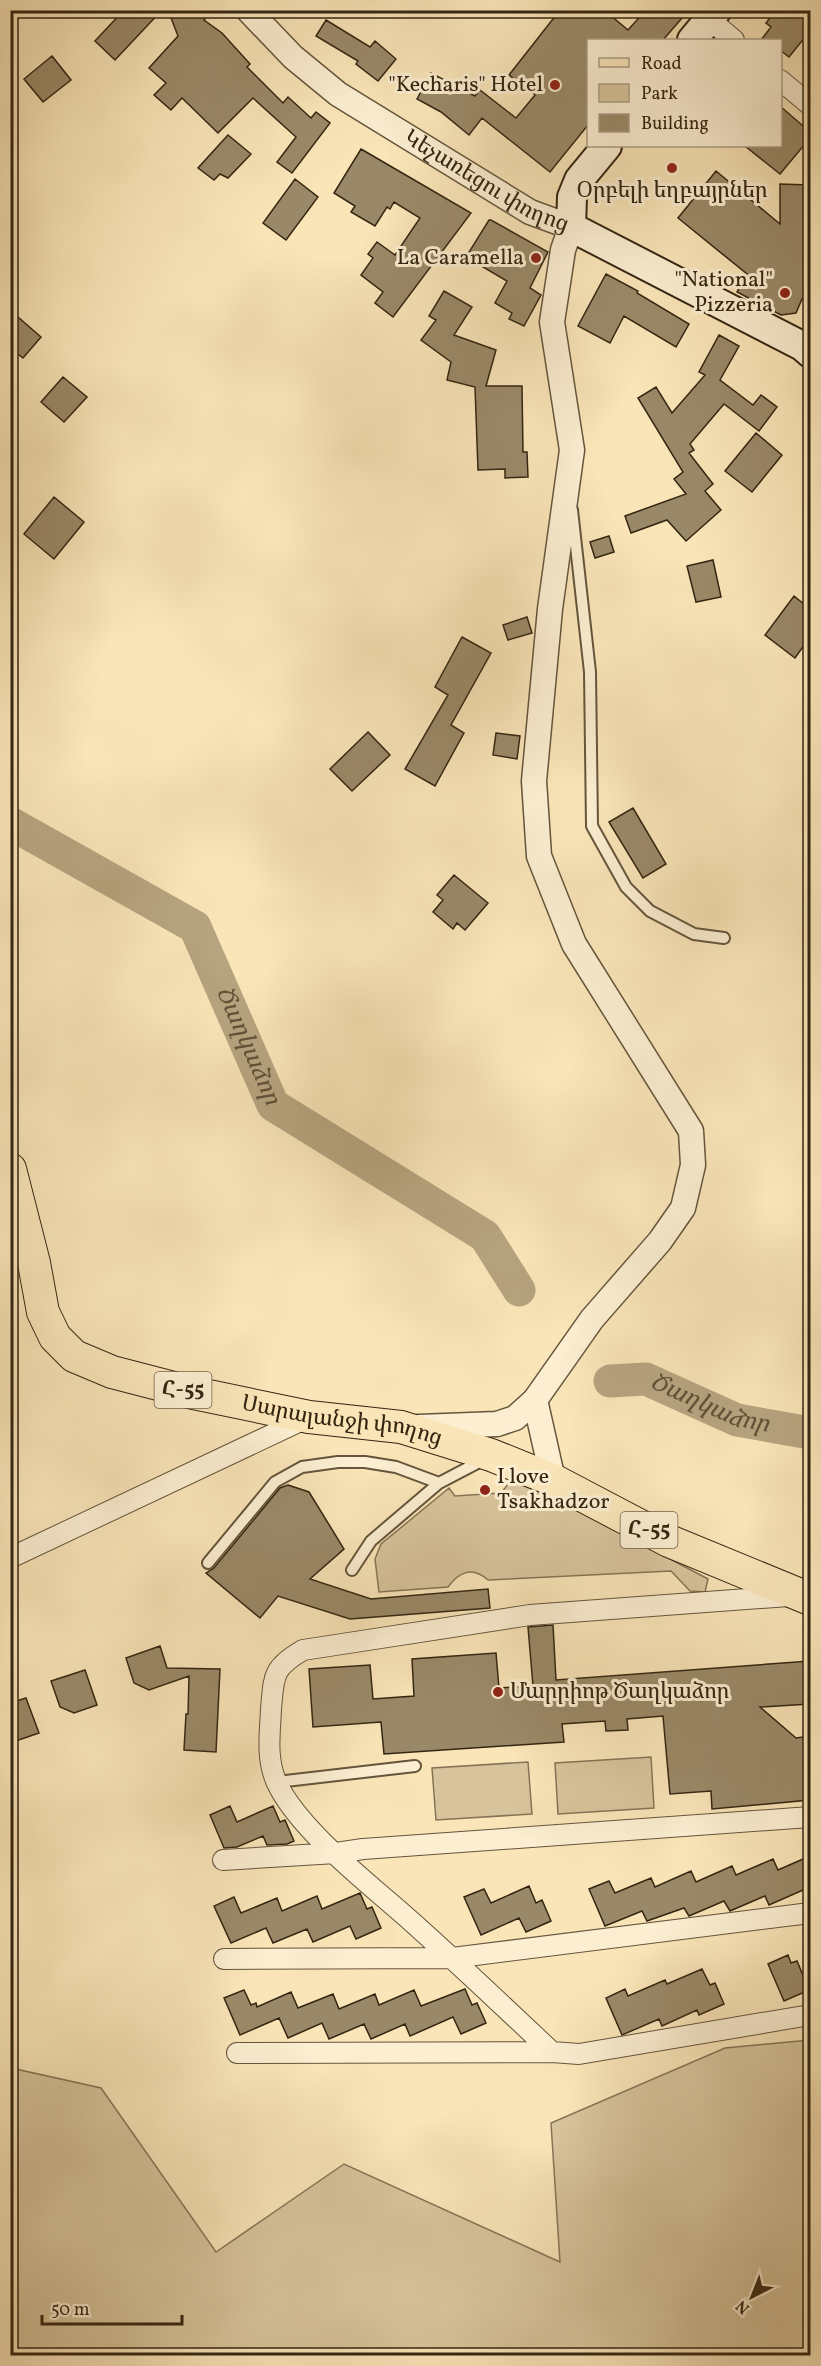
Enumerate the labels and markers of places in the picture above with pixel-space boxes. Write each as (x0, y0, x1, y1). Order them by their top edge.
place label: "Kecharis" Hotel (388, 70, 543, 101)
marker: "Kecharis" Hotel (548, 78, 562, 92)
marker: Օրբելի եղբայրներ (665, 161, 679, 175)
place label: Օրբելի եղբայրներ (577, 176, 767, 207)
place label: La Caramella (397, 243, 524, 274)
marker: La Caramella (529, 251, 543, 265)
place label: "National" Pizzeria (674, 265, 773, 321)
marker: "National" Pizzeria (778, 286, 792, 300)
place label: I love Tsakhadzor (497, 1462, 610, 1518)
marker: I love Tsakhadzor (478, 1483, 492, 1497)
place label: Մարրիոթ Ծաղկաձոր (510, 1677, 729, 1708)
marker: Մարրիոթ Ծաղկաձոր (491, 1685, 505, 1699)

